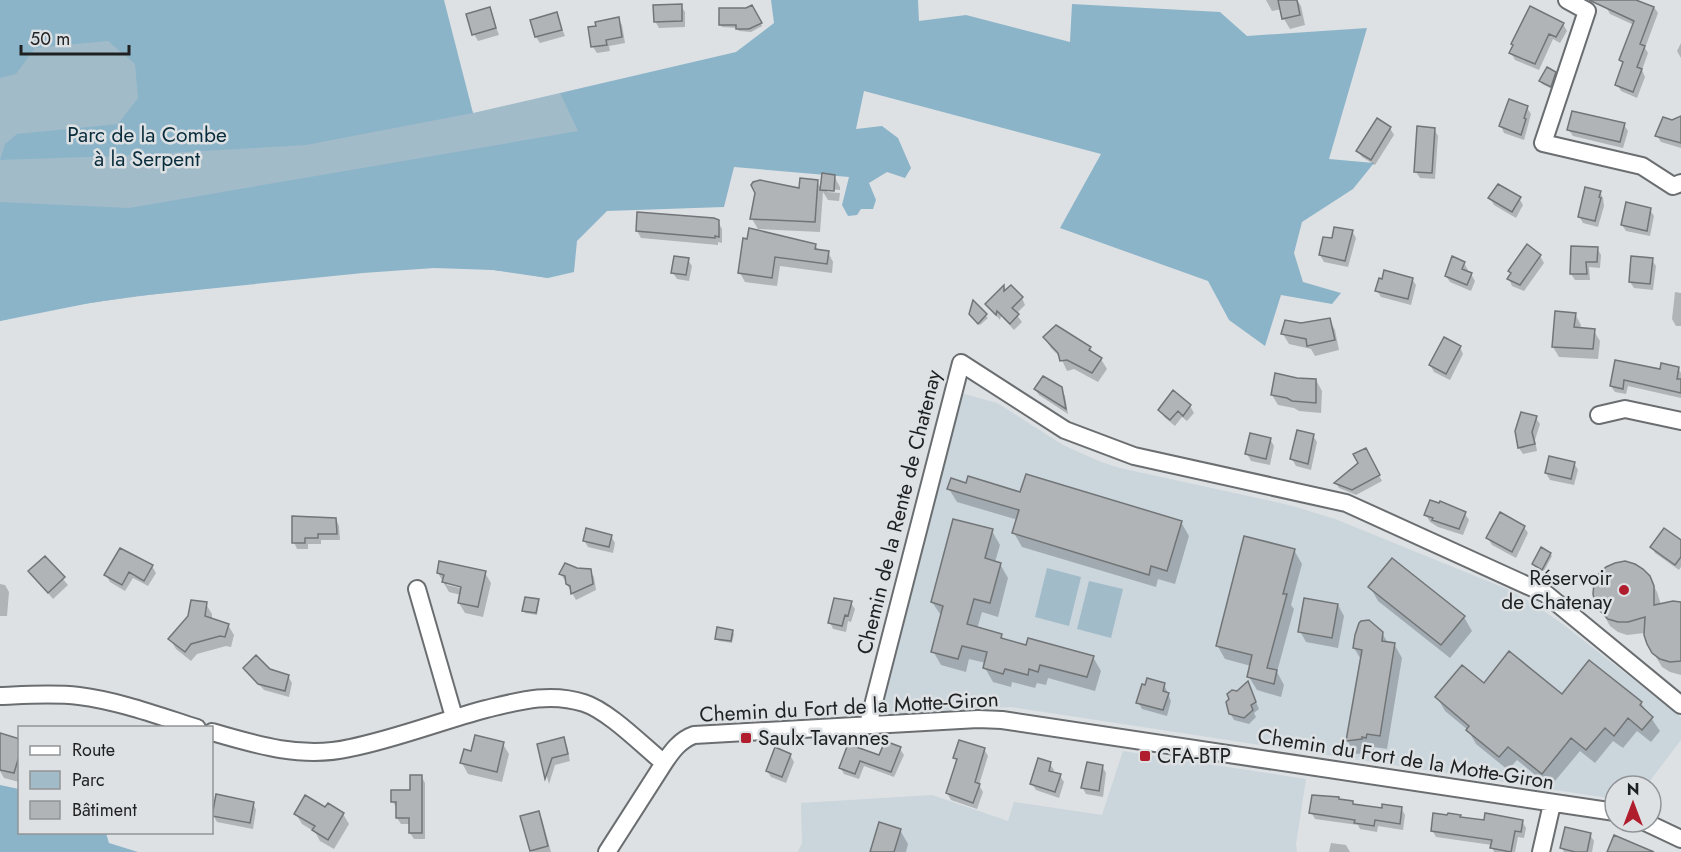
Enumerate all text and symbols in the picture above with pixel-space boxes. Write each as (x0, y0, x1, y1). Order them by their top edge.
scale bar (21, 18, 129, 56)
text: 50 m (30, 26, 70, 52)
park label: Parc de la Combe à la Serpent (67, 120, 227, 174)
street label: Chemin de la Rente de Chatenay (849, 366, 949, 657)
place label: Réservoir de Chatenay (1501, 563, 1613, 617)
marker: Réservoir de Chatenay (1617, 583, 1631, 597)
street label: Chemin du Fort de la Motte-Giron (699, 684, 999, 730)
street label: Chemin du Fort de la Motte-Giron (1256, 721, 1556, 797)
place label: Saulx Tavannes (758, 723, 889, 753)
legend (18, 726, 213, 834)
marker: Saulx Tavannes (739, 731, 753, 745)
text: Route (72, 737, 115, 763)
place label: CFA-BTP (1157, 741, 1231, 771)
marker: CFA-BTP (1138, 749, 1152, 763)
text: Parc (72, 767, 105, 793)
north arrow (1603, 774, 1663, 834)
text: N (1627, 778, 1639, 801)
text: Bâtiment (72, 797, 138, 823)

